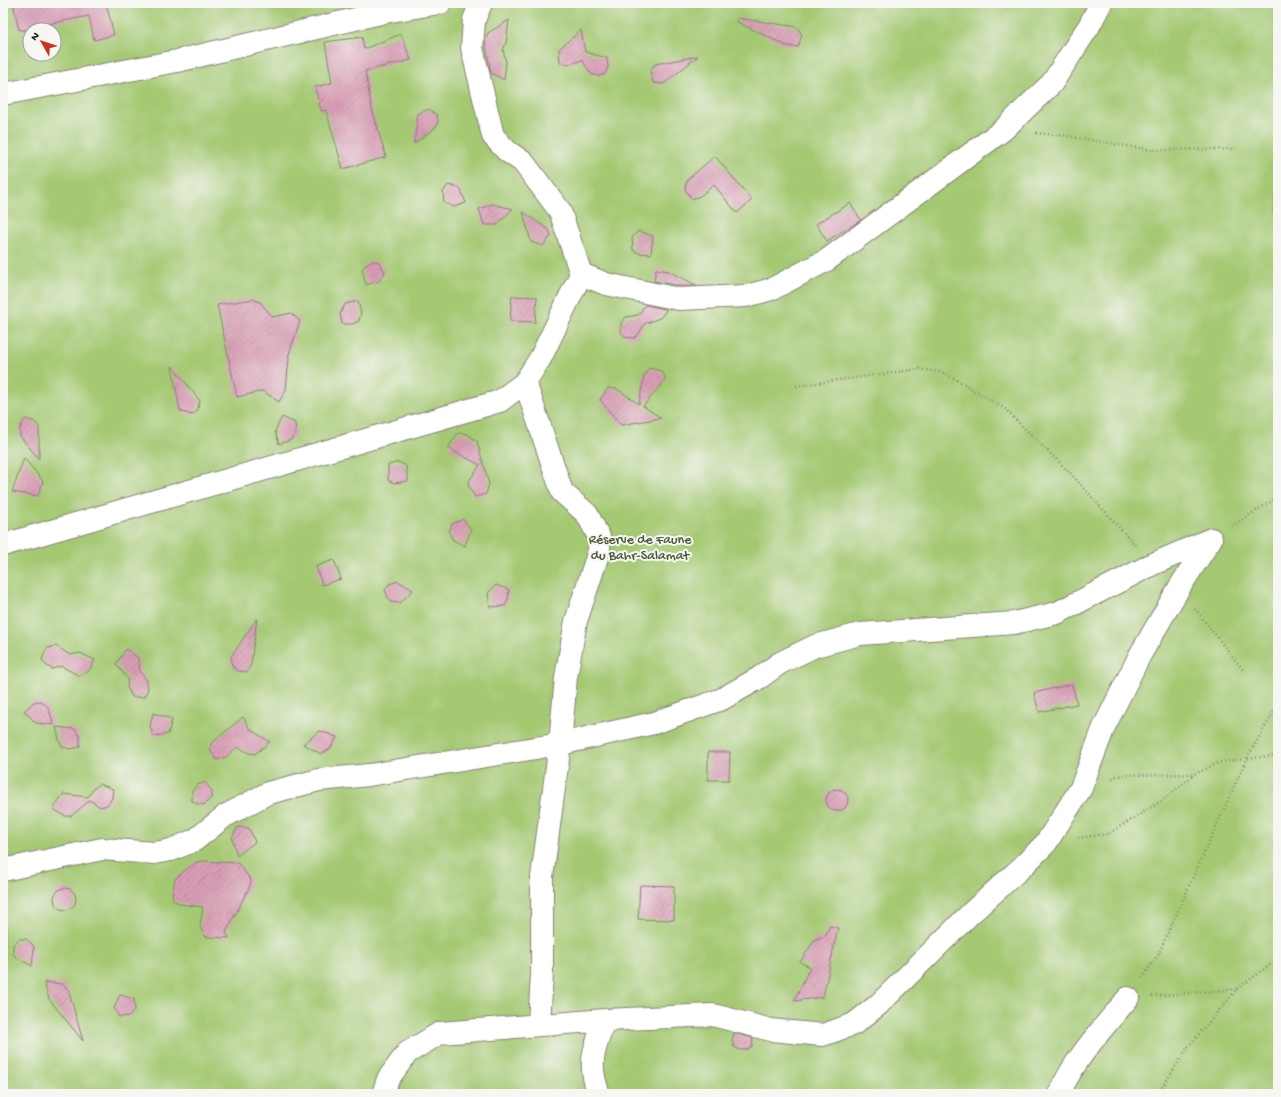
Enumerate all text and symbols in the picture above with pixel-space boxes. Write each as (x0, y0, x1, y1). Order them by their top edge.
north arrow (22, 22, 62, 62)
text: N (29, 30, 43, 44)
park label: Réserve de Faune du Bahr-Salamat (589, 532, 692, 565)

